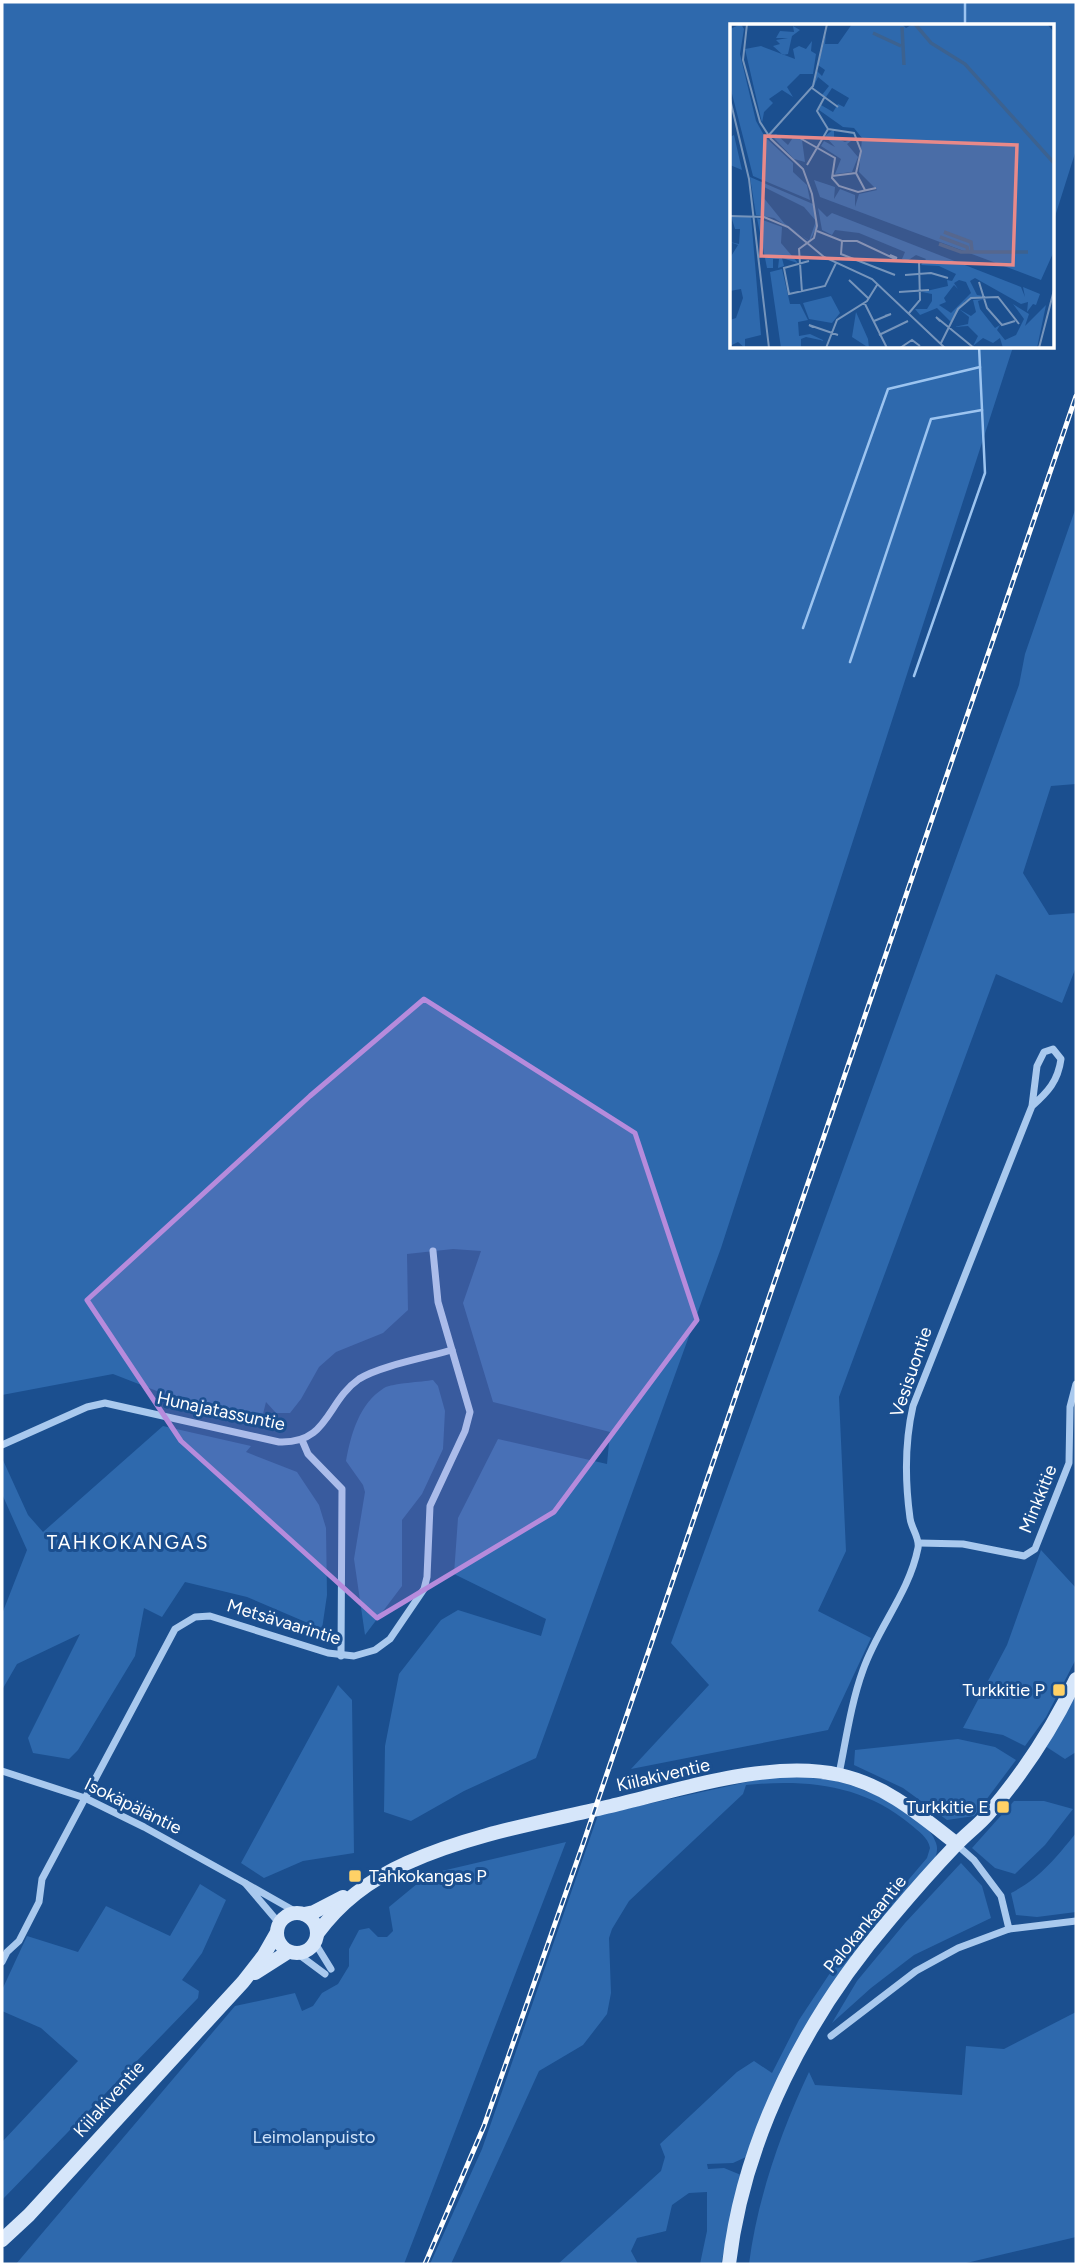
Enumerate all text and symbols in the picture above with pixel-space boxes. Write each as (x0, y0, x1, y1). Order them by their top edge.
inset map (730, 24, 1054, 348)
street label: Vesisuontie (885, 1324, 937, 1420)
street label: Hunajatassuntie (155, 1387, 287, 1435)
street label: Minkkitie (1014, 1461, 1062, 1536)
district label: TAHKOKANGAS (47, 1531, 209, 1554)
street label: Metsävaarintie (224, 1594, 344, 1650)
place label: Turkkitie P (962, 1679, 1045, 1701)
marker: Turkkitie P (1051, 1682, 1067, 1698)
street label: Kiilakiventie (614, 1754, 712, 1796)
street label: Isokäpäläntie (81, 1773, 185, 1839)
place label: Turkkitie E (906, 1796, 989, 1818)
marker: Turkkitie E (995, 1799, 1011, 1815)
place label: Tahkokangas P (369, 1865, 487, 1887)
marker: Tahkokangas P (347, 1868, 363, 1884)
street label: Palokankaantie (819, 1871, 911, 1977)
street label: Kiilakiventie (69, 2056, 149, 2142)
park label: Leimolanpuisto (253, 2126, 375, 2148)

